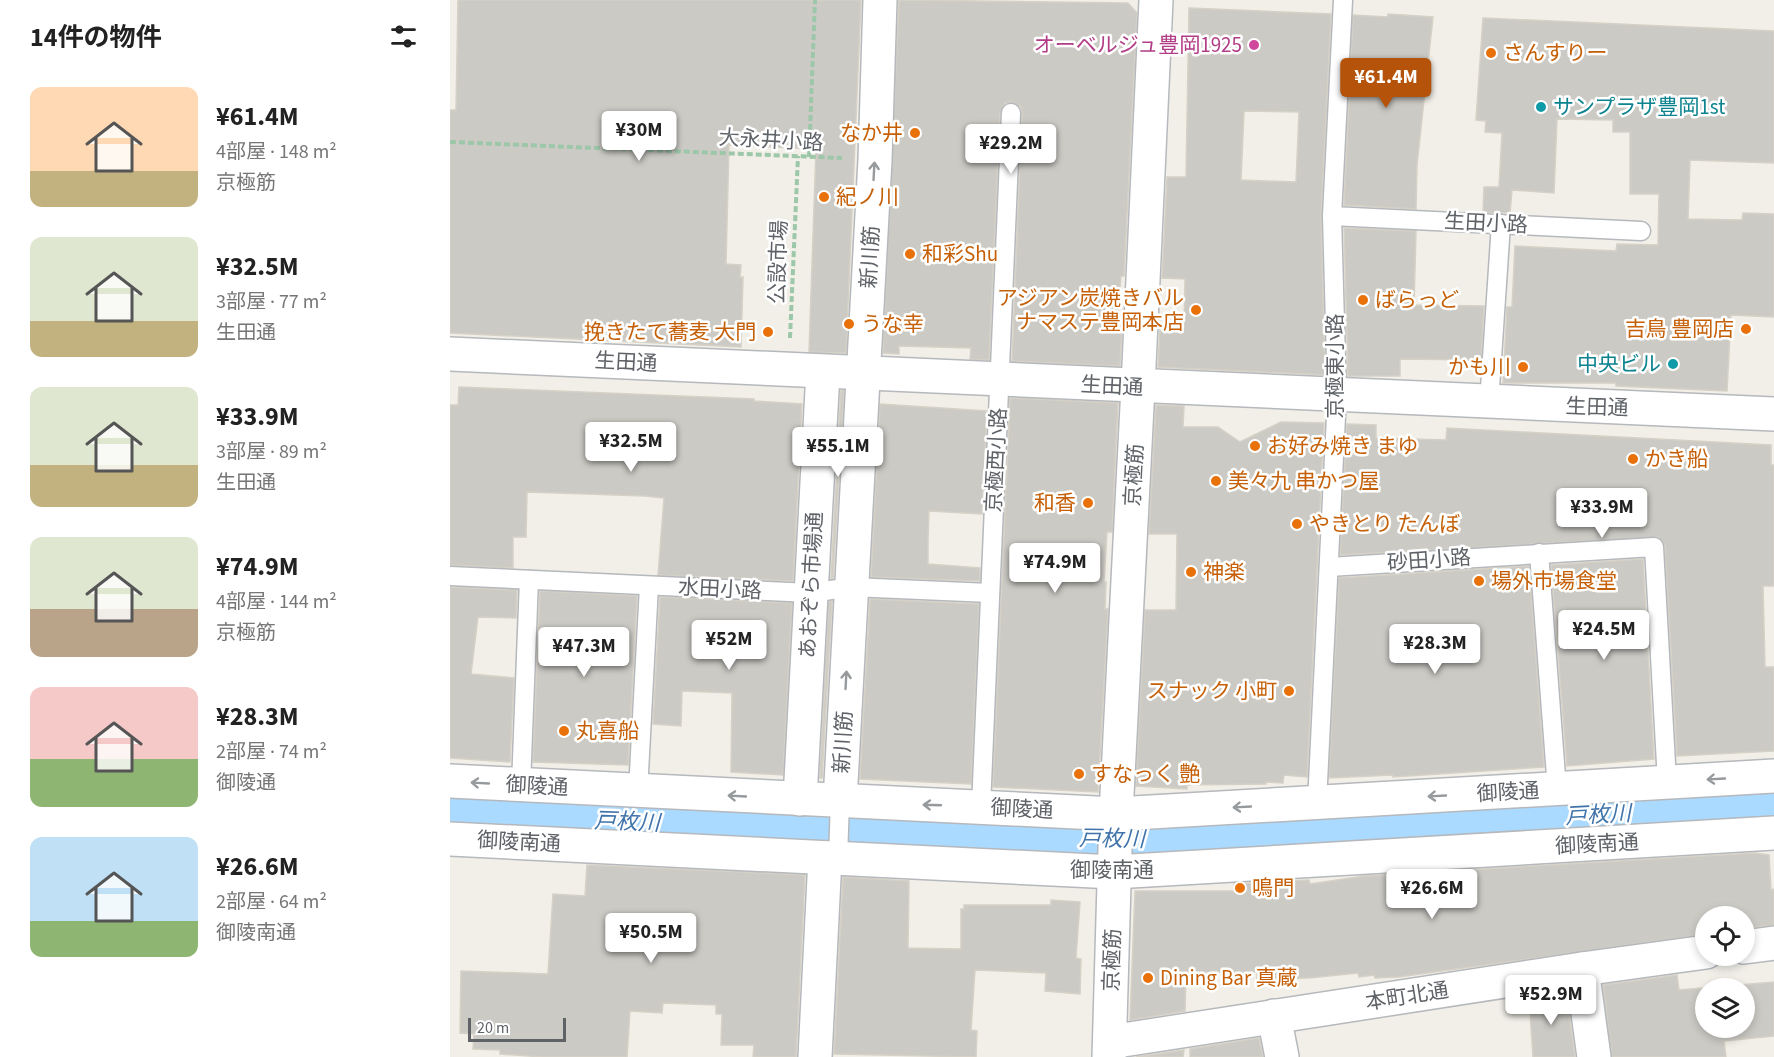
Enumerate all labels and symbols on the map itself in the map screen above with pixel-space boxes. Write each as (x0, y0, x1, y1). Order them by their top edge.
place label: オーベルジュ豊岡1925 (1034, 30, 1242, 60)
marker: オーベルジュ豊岡1925 (1247, 38, 1261, 52)
place label: さんすりー (1503, 38, 1608, 68)
marker: さんすりー (1484, 46, 1498, 60)
pin: ¥61.4M (1337, 58, 1435, 109)
place label: サンプラザ豊岡1st (1553, 92, 1725, 122)
marker: サンプラザ豊岡1st (1534, 100, 1548, 114)
pin: ¥30M (603, 111, 675, 162)
place label: なか井 (840, 118, 903, 148)
street label: 大永井小路 (718, 122, 824, 158)
pin: ¥29.2M (962, 124, 1060, 175)
marker: なか井 (908, 126, 922, 140)
one-way arrow (869, 161, 880, 181)
place label: 紀ノ川 (836, 182, 899, 212)
marker: 紀ノ川 (817, 190, 831, 204)
street label: 生田小路 (1443, 206, 1529, 240)
street label: 公設市場 (762, 220, 794, 304)
street label: 新川筋 (853, 225, 887, 289)
place label: 和彩Shu (922, 239, 998, 269)
marker: 和彩Shu (903, 247, 917, 261)
place label: アジアン炭焼きバル ナマステ豊岡本店 (997, 283, 1184, 337)
place label: ばらっど (1375, 285, 1459, 315)
marker: ばらっど (1356, 293, 1370, 307)
marker: アジアン炭焼きバル ナマステ豊岡本店 (1189, 303, 1203, 317)
place label: うな幸 (861, 309, 924, 339)
street label: 京極東小路 (1320, 314, 1350, 419)
place label: 吉鳥 豊岡店 (1625, 314, 1734, 344)
place label: 挽きたて蕎麦 大門 (584, 317, 756, 347)
marker: うな幸 (842, 317, 856, 331)
marker: 吉鳥 豊岡店 (1739, 322, 1753, 336)
marker: 挽きたて蕎麦 大門 (761, 325, 775, 339)
street label: 生田通 (594, 345, 658, 379)
place label: 中央ビル (1577, 349, 1661, 379)
place label: かも川 (1448, 352, 1511, 382)
marker: 中央ビル (1666, 357, 1680, 371)
marker: かも川 (1516, 360, 1530, 374)
street label: 生田通 (1080, 369, 1144, 403)
street label: 生田通 (1565, 391, 1629, 423)
street label: 京極西小路 (978, 407, 1014, 513)
pin: ¥32.5M (582, 422, 680, 473)
pin: ¥55.1M (789, 427, 887, 478)
place label: お好み焼き まゆ (1267, 431, 1418, 461)
marker: お好み焼き まゆ (1248, 439, 1262, 453)
street label: 京極筋 (1117, 443, 1151, 507)
place label: かき船 (1645, 444, 1708, 474)
marker: かき船 (1626, 452, 1640, 466)
place label: 美々九 串かつ屋 (1228, 466, 1379, 496)
marker: 美々九 串かつ屋 (1209, 474, 1223, 488)
place label: 和香 (1034, 488, 1076, 518)
pin: ¥33.9M (1553, 488, 1651, 539)
marker: 和香 (1081, 496, 1095, 510)
place label: やきとり たんぼ (1309, 509, 1460, 539)
street label: あおぞら市場通 (792, 511, 830, 659)
marker: やきとり たんぼ (1290, 517, 1304, 531)
street label: 砂田小路 (1386, 542, 1472, 578)
pin: ¥74.9M (1006, 543, 1104, 594)
place label: 神楽 (1203, 557, 1245, 587)
marker: 神楽 (1184, 565, 1198, 579)
place label: 場外市場食堂 (1491, 566, 1617, 596)
street label: 水田小路 (677, 572, 763, 606)
marker: 場外市場食堂 (1472, 574, 1486, 588)
pin: ¥24.5M (1555, 610, 1653, 661)
pin: ¥52M (693, 620, 765, 671)
pin: ¥28.3M (1386, 624, 1484, 675)
pin: ¥47.3M (535, 627, 633, 678)
one-way arrow (841, 670, 852, 690)
place label: スナック 小町 (1147, 676, 1277, 706)
marker: スナック 小町 (1282, 684, 1296, 698)
street label: 新川筋 (826, 710, 860, 774)
place label: 丸喜船 (576, 716, 639, 746)
marker: 丸喜船 (557, 724, 571, 738)
place label: すなっく 艶 (1091, 759, 1200, 789)
marker: すなっく 艶 (1072, 767, 1086, 781)
street label: 御陵通 (505, 769, 569, 803)
one-way arrow (1706, 774, 1726, 785)
street label: 御陵通 (1476, 775, 1540, 809)
one-way arrow (470, 777, 490, 788)
one-way arrow (728, 790, 748, 801)
one-way arrow (1428, 791, 1448, 802)
street label: 御陵通 (990, 792, 1054, 826)
water label: 戸枚川 (1564, 797, 1634, 833)
one-way arrow (923, 800, 943, 811)
one-way arrow (1233, 802, 1253, 813)
water label: 戸枚川 (593, 805, 662, 839)
water label: 戸枚川 (1079, 822, 1147, 856)
street label: 御陵南通 (476, 825, 562, 859)
street label: 御陵南通 (1554, 827, 1640, 861)
street label: 御陵南通 (1070, 855, 1154, 885)
pin: ¥26.6M (1383, 869, 1481, 920)
place label: 鳴門 (1252, 873, 1294, 903)
marker: 鳴門 (1233, 881, 1247, 895)
pin: ¥50.5M (602, 913, 700, 964)
street label: 京極筋 (1096, 928, 1128, 992)
place label: Dining Bar 真蔵 (1160, 963, 1297, 993)
marker: Dining Bar 真蔵 (1141, 971, 1155, 985)
street label: 本町北通 (1363, 975, 1451, 1017)
pin: ¥52.9M (1502, 975, 1600, 1026)
scale bar (468, 1015, 566, 1042)

